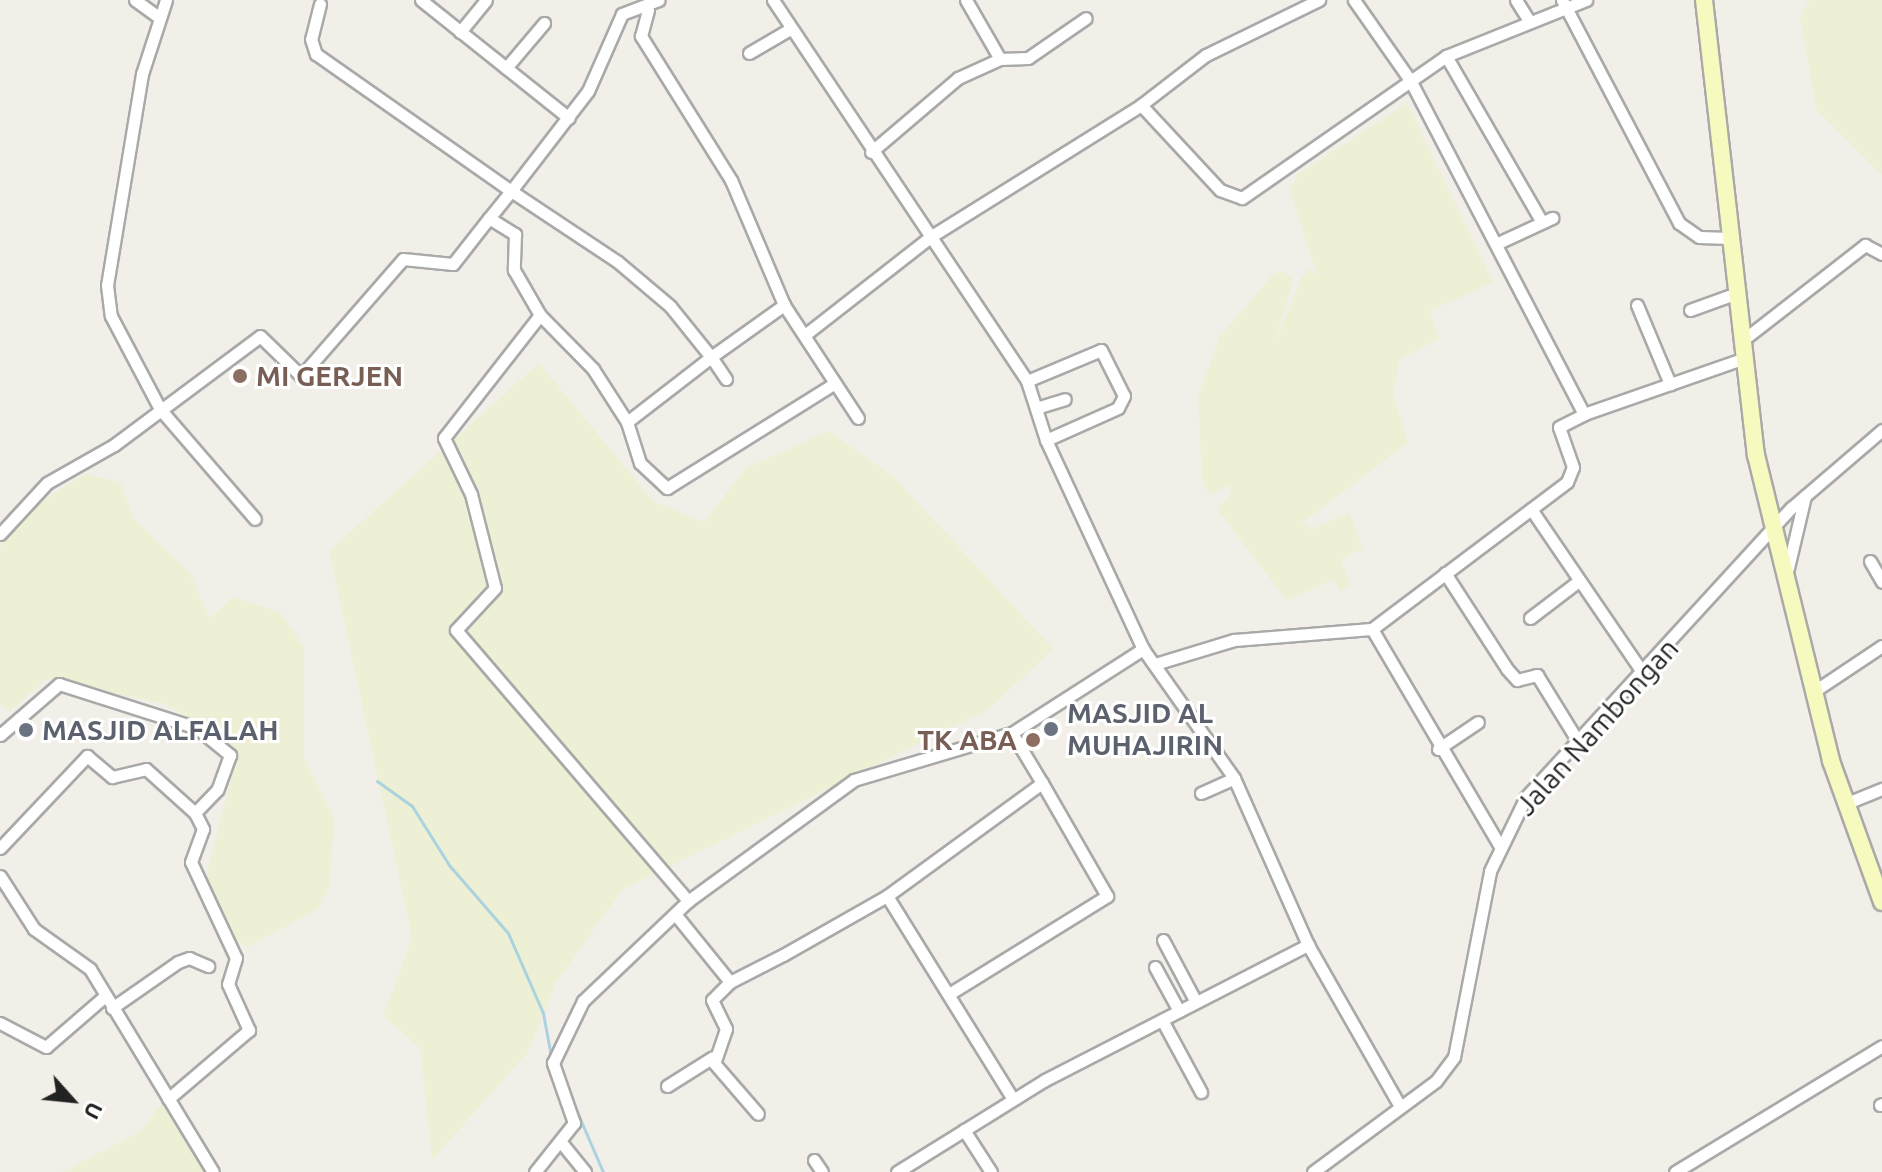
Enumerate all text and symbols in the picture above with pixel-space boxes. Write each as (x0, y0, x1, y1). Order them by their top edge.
place label: MI GERJEN (256, 359, 403, 393)
marker: MI GERJEN (231, 367, 249, 385)
street label: Jalan Nambongan (1509, 632, 1685, 822)
place label: MASJID AL MUHAJIRIN (1067, 696, 1223, 762)
place label: MASJID ALFALAH (42, 713, 279, 747)
marker: MASJID AL MUHAJIRIN (1042, 720, 1060, 738)
marker: MASJID ALFALAH (17, 721, 35, 739)
place label: TK ABA (917, 723, 1017, 757)
marker: TK ABA (1024, 731, 1042, 749)
north arrow (32, 1060, 112, 1140)
text: U (79, 1099, 108, 1124)

